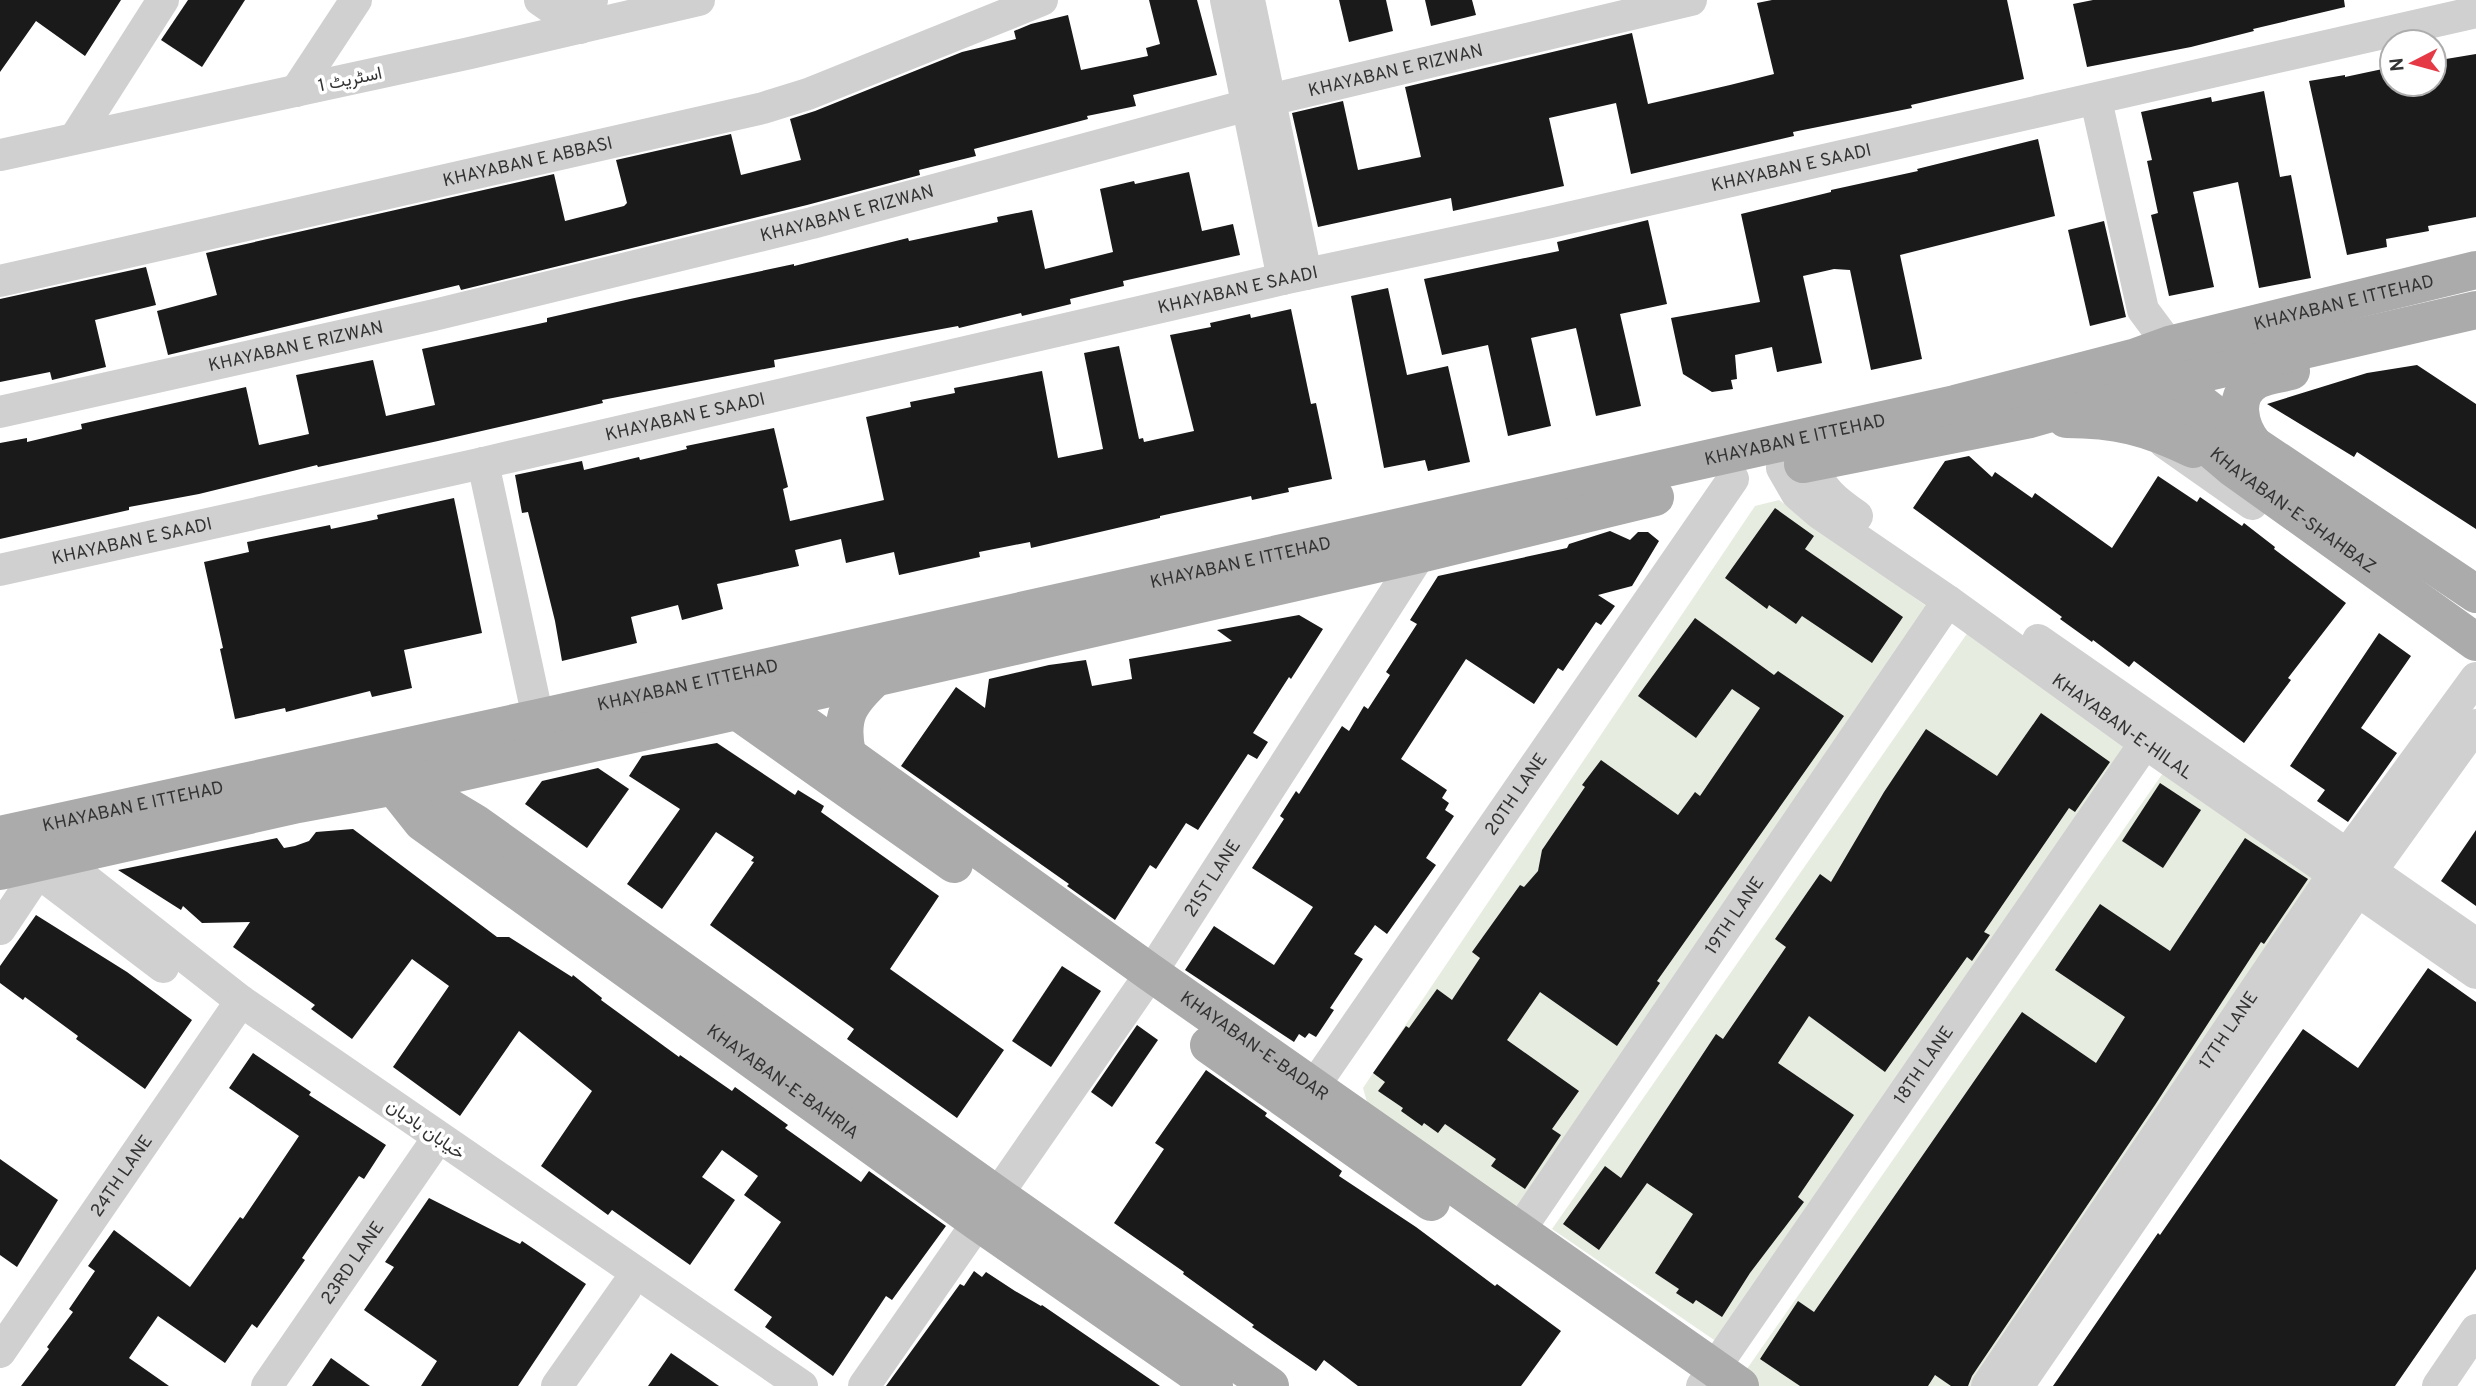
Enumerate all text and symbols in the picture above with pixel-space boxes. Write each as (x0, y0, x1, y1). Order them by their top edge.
north arrow (2378, 28, 2448, 98)
street label: KHAYABAN E RIZWAN (1306, 40, 1486, 103)
text: N (2385, 57, 2411, 73)
street label: اسٹریٹ 1 (316, 62, 384, 98)
street label: KHAYABAN E ABBASI (441, 132, 615, 193)
street label: KHAYABAN E SAADI (1709, 140, 1874, 198)
street label: KHAYABAN E RIZWAN (758, 181, 937, 248)
street label: KHAYABAN E SAADI (1156, 262, 1320, 320)
street label: KHAYABAN E ITTEHAD (2252, 271, 2437, 337)
street label: KHAYABAN E RIZWAN (206, 317, 386, 378)
street label: KHAYABAN E SAADI (603, 388, 768, 448)
street label: KHAYABAN E ITTEHAD (1703, 410, 1888, 472)
street label: KHAYABAN-E-SHAHBAZ (2204, 443, 2380, 580)
street label: KHAYABAN E SAADI (50, 513, 214, 571)
street label: KHAYABAN E ITTEHAD (1148, 533, 1333, 595)
street label: KHAYABAN E ITTEHAD (595, 655, 781, 717)
street label: KHAYABAN-E-HILAL (2047, 669, 2196, 785)
street label: 20TH LANE (1480, 749, 1553, 840)
street label: KHAYABAN E ITTEHAD (40, 777, 226, 838)
street label: 21ST LANE (1180, 836, 1247, 922)
street label: 19TH LANE (1700, 872, 1770, 960)
street label: KHAYABAN-E-BADAR (1175, 987, 1332, 1107)
street label: 17TH LANE (2195, 987, 2264, 1074)
street label: KHAYABAN-E-BAHRIA (701, 1020, 863, 1145)
street label: 18TH LANE (1889, 1022, 1960, 1109)
street label: خیابان بادبان (381, 1095, 469, 1166)
street label: 24TH LANE (86, 1131, 159, 1222)
street label: 23RD LANE (317, 1217, 390, 1309)

